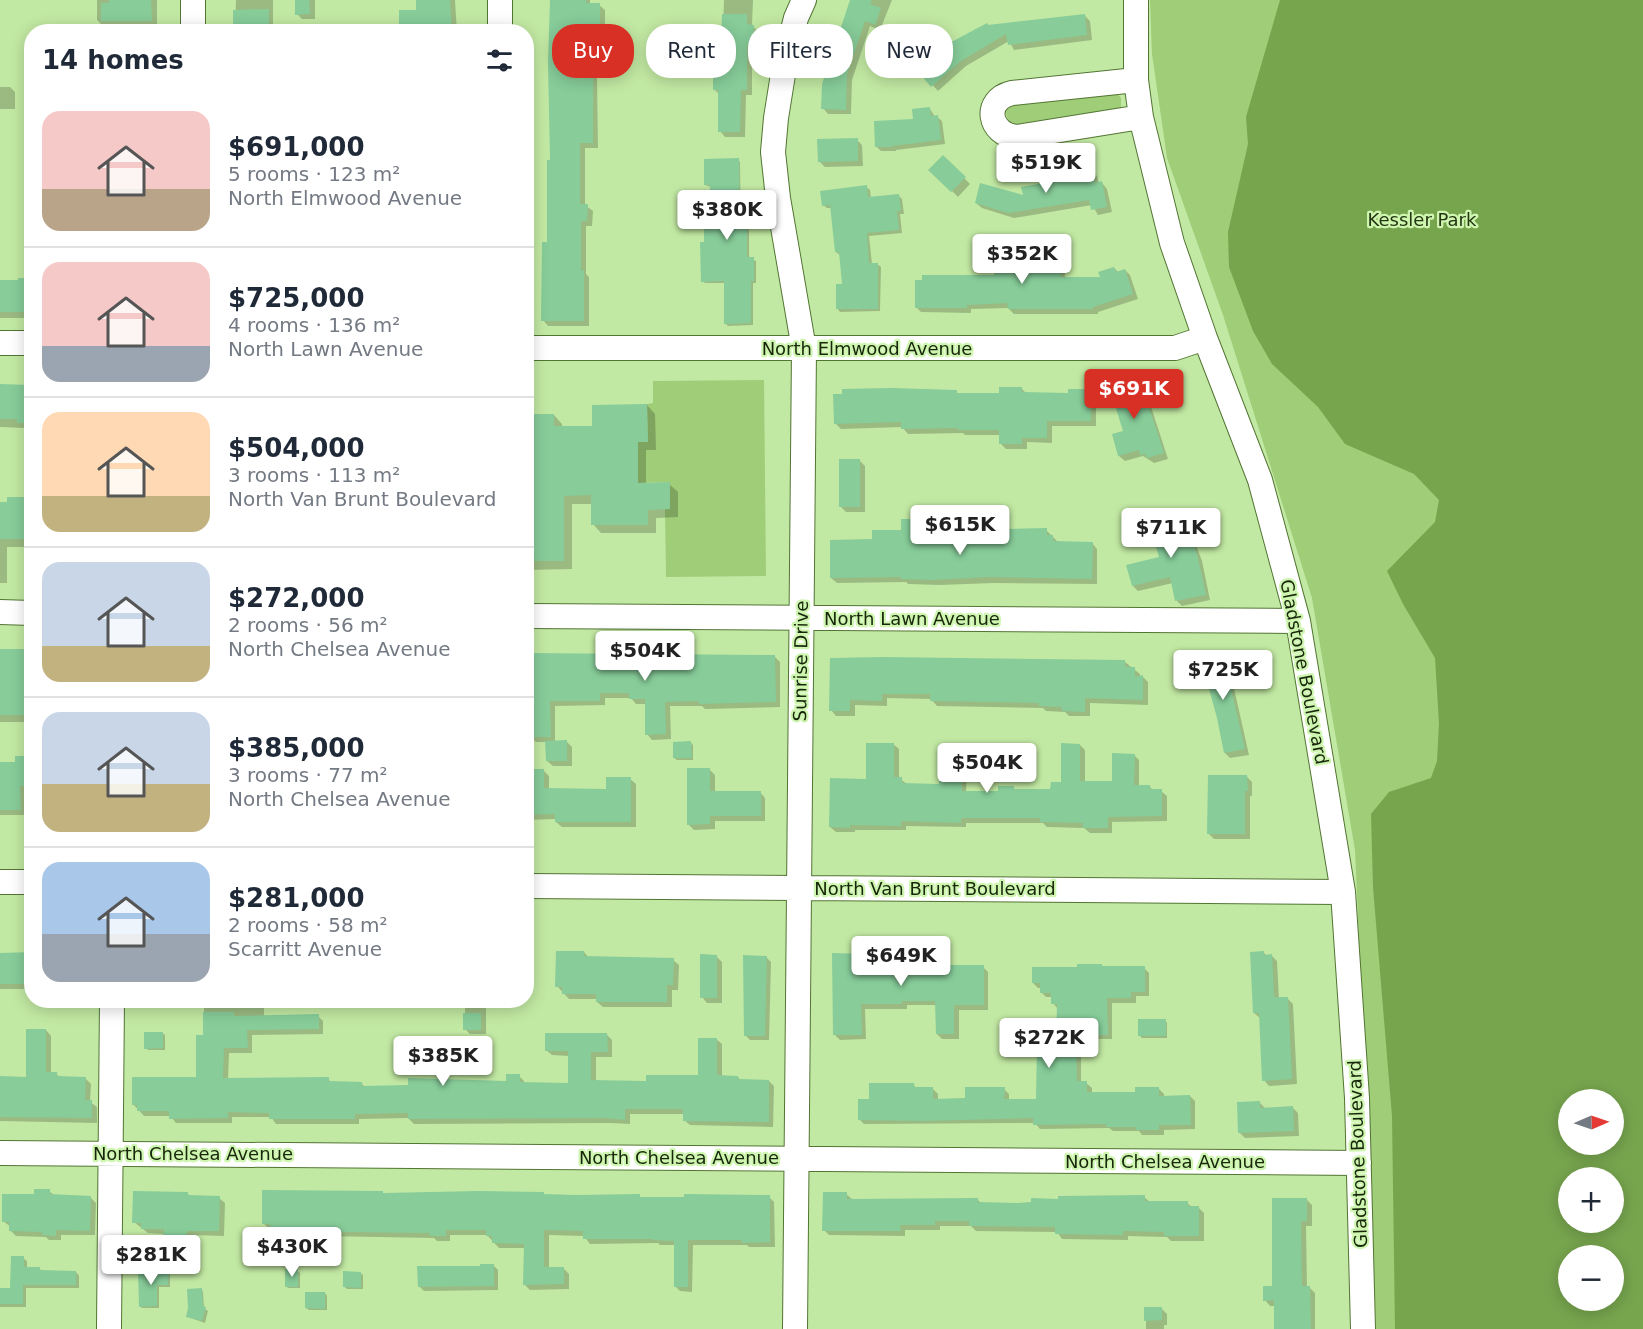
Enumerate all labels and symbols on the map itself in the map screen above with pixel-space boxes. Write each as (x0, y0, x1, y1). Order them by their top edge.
pin: $519K (1004, 143, 1088, 194)
pin: $380K (685, 190, 769, 241)
park label: Kessler Park (1368, 209, 1477, 230)
pin: $352K (980, 234, 1064, 285)
street label: North Elmwood Avenue (762, 338, 972, 359)
pin: $691K (1092, 369, 1176, 420)
pin: $615K (918, 505, 1002, 556)
pin: $711K (1129, 508, 1213, 559)
street label: Gladstone Boulevard (1276, 578, 1333, 766)
street label: Sunrise Drive (789, 600, 812, 722)
street label: North Lawn Avenue (824, 608, 1000, 629)
pin: $504K (603, 631, 687, 682)
pin: $725K (1181, 650, 1265, 701)
pin: $504K (945, 743, 1029, 794)
street label: North Van Brunt Boulevard (814, 878, 1056, 899)
pin: $649K (859, 936, 943, 987)
pin: $272K (1007, 1018, 1091, 1069)
pin: $385K (401, 1036, 485, 1087)
street label: Gladstone Boulevard (1344, 1060, 1371, 1248)
north arrow (1558, 1089, 1624, 1155)
street label: North Chelsea Avenue (93, 1143, 293, 1164)
street label: North Chelsea Avenue (579, 1147, 779, 1168)
street label: North Chelsea Avenue (1065, 1151, 1265, 1172)
pin: $430K (250, 1227, 334, 1278)
pin: $281K (109, 1235, 193, 1286)

